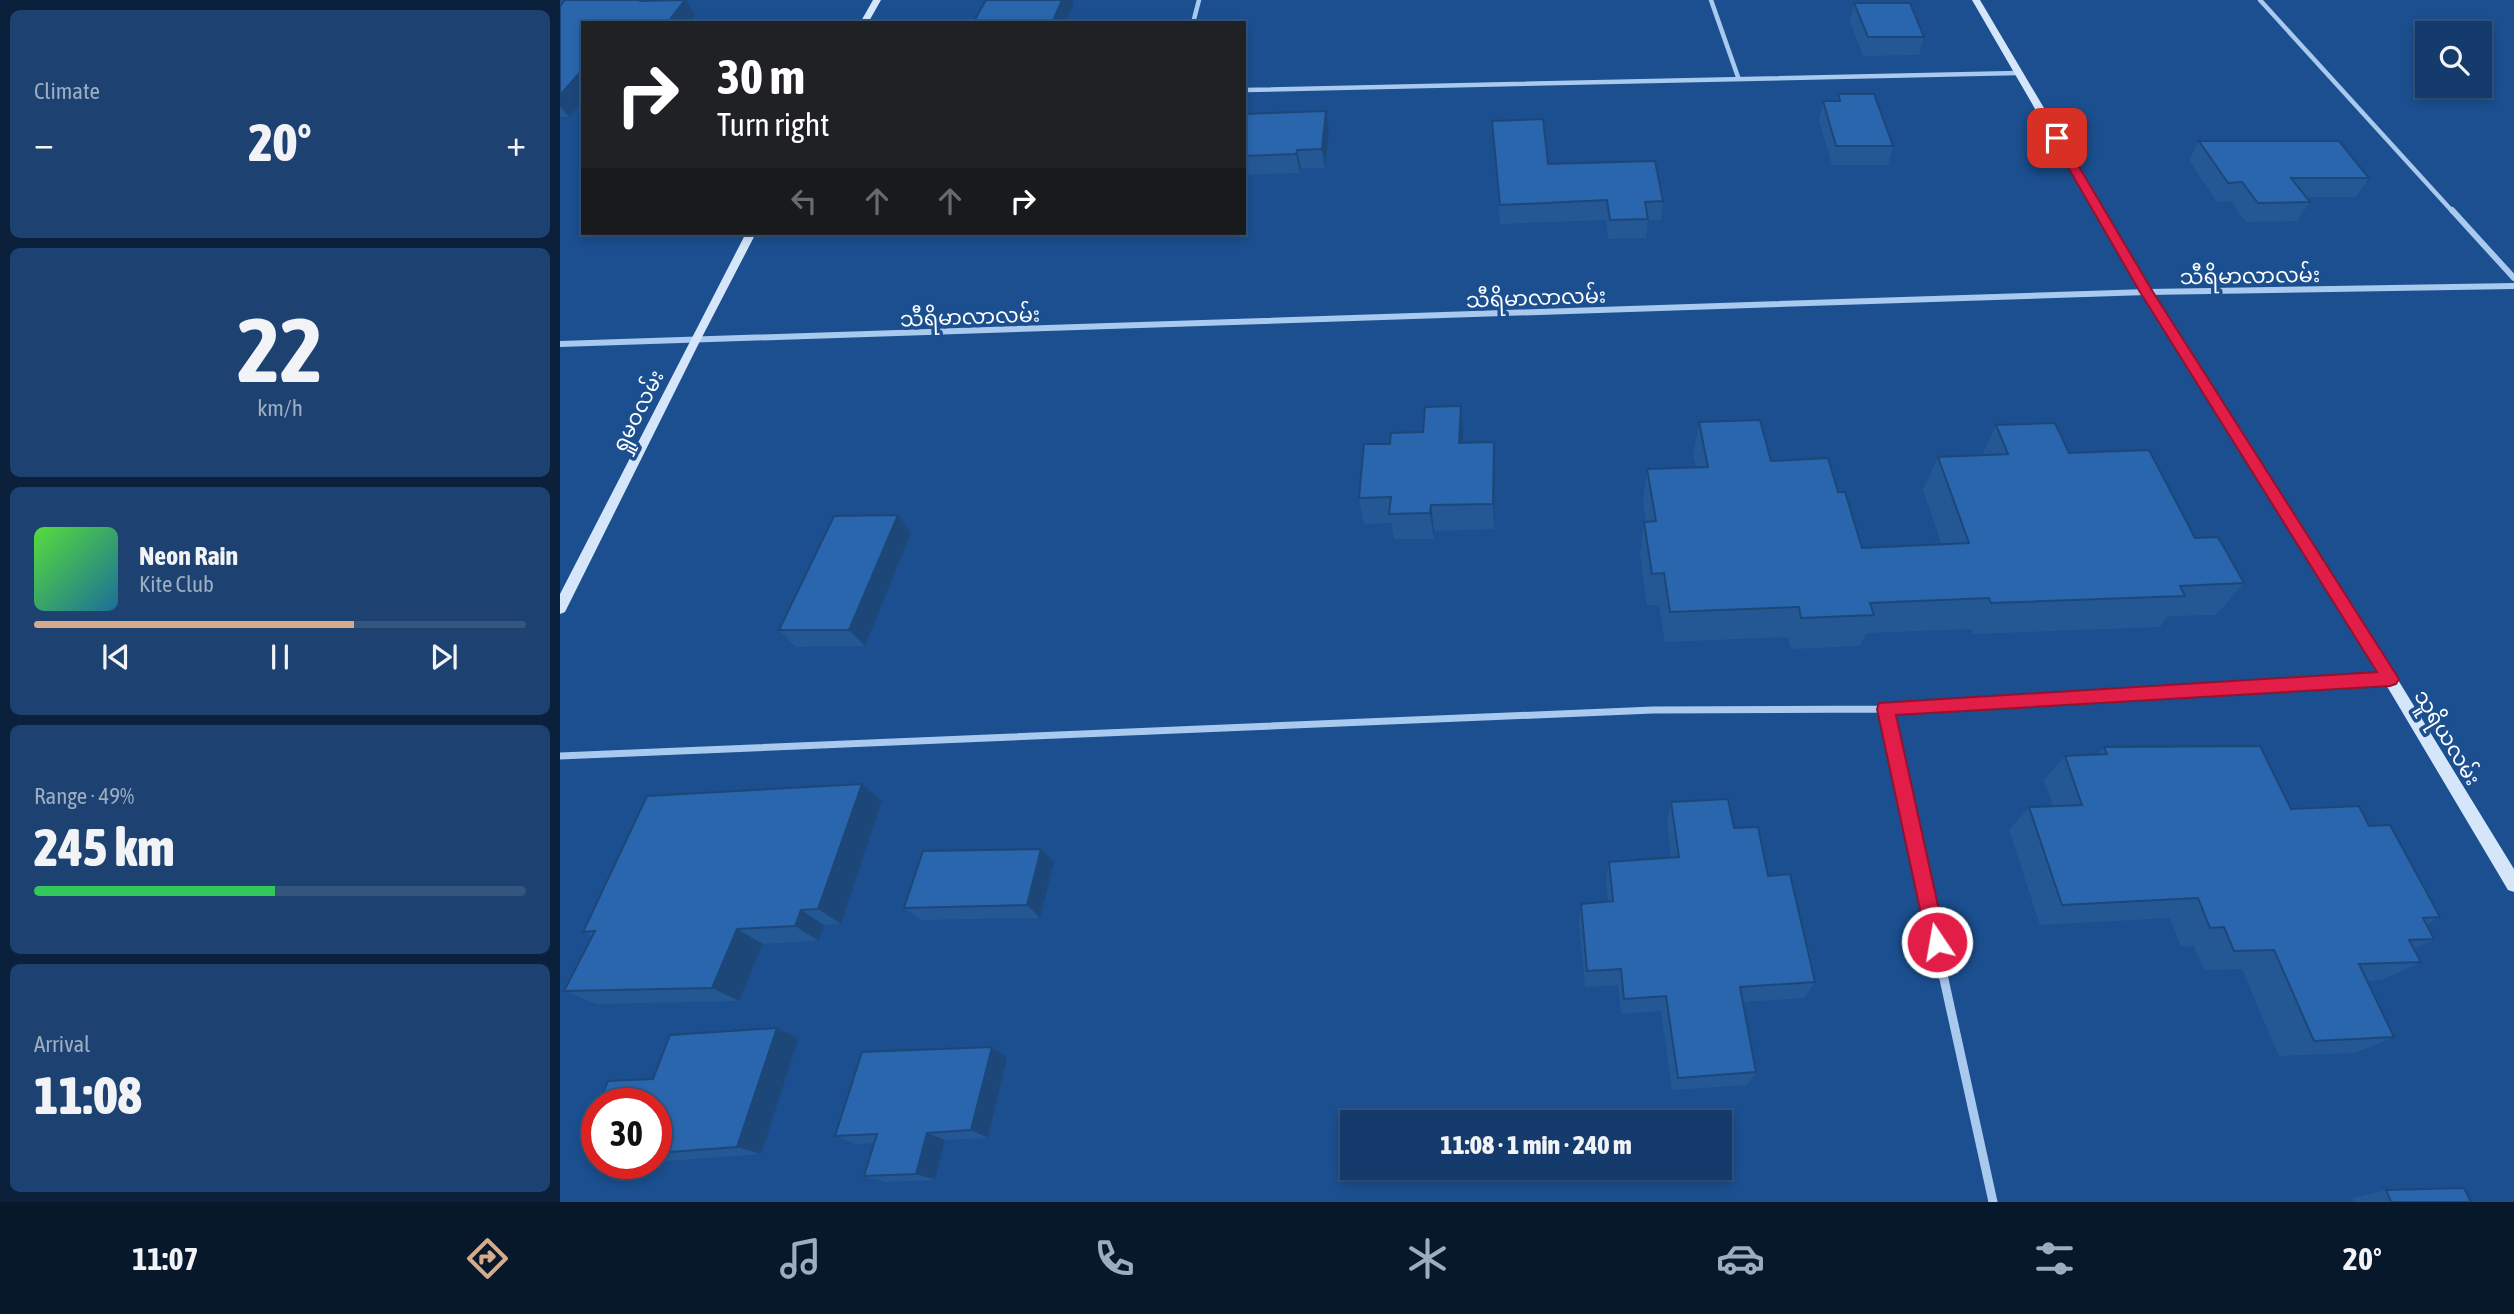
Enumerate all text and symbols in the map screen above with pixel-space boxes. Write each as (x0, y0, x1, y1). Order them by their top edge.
map controls (2415, 21, 2492, 98)
button: search (2415, 21, 2492, 98)
text: 30 m (717, 48, 805, 104)
icon: right (602, 49, 693, 140)
text: Climate (34, 78, 100, 104)
text: Turn right (717, 106, 830, 143)
pin (2027, 108, 2087, 168)
text: 20° (248, 112, 312, 172)
icon: arrive (2038, 119, 2076, 157)
text: − (34, 121, 54, 164)
text: + (506, 121, 526, 164)
icon: left (785, 182, 823, 220)
icon: ahead (858, 182, 896, 220)
icon: ahead (931, 182, 969, 220)
icon: right (1004, 182, 1042, 220)
street label: သီရိမာလာလမ်း (2180, 259, 2320, 294)
street label: သီရိမာလာလမ်း (1465, 280, 1607, 317)
text: 22 (237, 297, 323, 401)
street label: သီရိမာလာလမ်း (899, 299, 1041, 336)
street label: ရှုမဝလမ်း (603, 364, 673, 459)
text: km/h (257, 395, 303, 421)
text: Neon Rain (139, 541, 238, 571)
text: Kite Club (139, 571, 214, 597)
icon: previous (97, 638, 135, 676)
icon: pause (261, 638, 299, 676)
icon: next (425, 638, 463, 676)
street label: သူရိယလမ်း (2405, 683, 2488, 792)
text: Range · 49% (34, 783, 134, 809)
text: 245 km (34, 817, 175, 877)
position arrow (1900, 905, 1974, 979)
text: Arrival (34, 1031, 90, 1057)
text: 11:08 (34, 1065, 142, 1125)
speed limit sign: 30 (581, 1088, 672, 1179)
text: 11:08 · 1 min · 240 m (1440, 1130, 1632, 1160)
icon: directions (463, 1234, 512, 1283)
icon: music (776, 1234, 825, 1283)
icon: phone (1090, 1234, 1139, 1283)
icon: climate (1403, 1234, 1452, 1283)
icon: car (1716, 1234, 1765, 1283)
icon: filters (2030, 1234, 2079, 1283)
text: 11:07 (132, 1240, 199, 1277)
text: 20° (2343, 1240, 2382, 1277)

